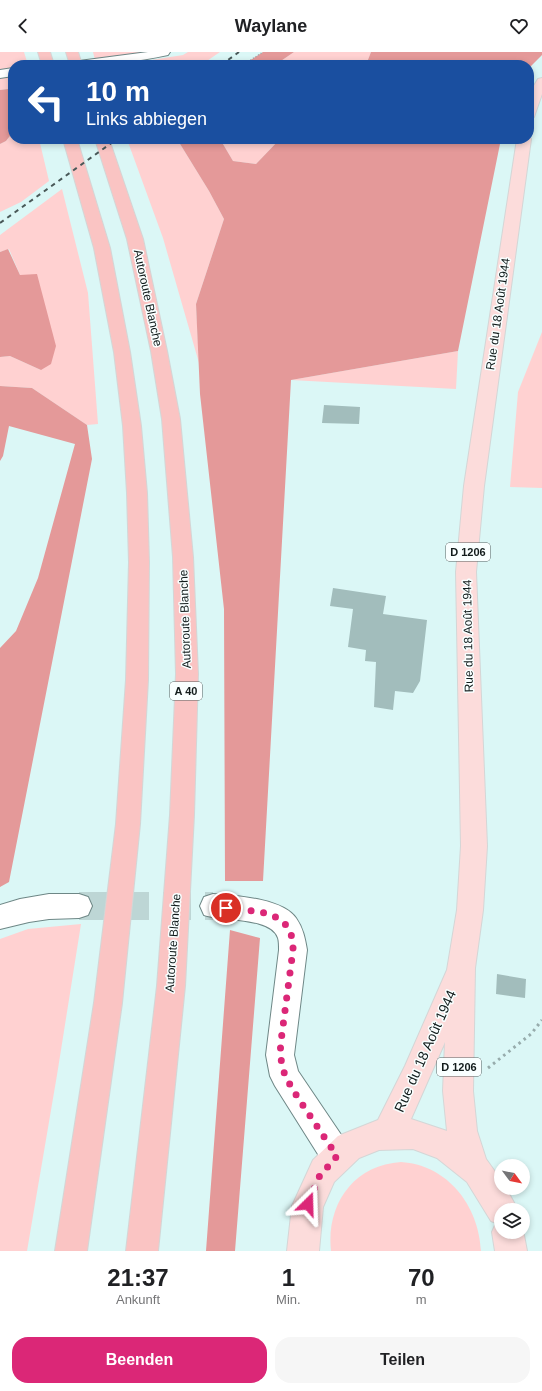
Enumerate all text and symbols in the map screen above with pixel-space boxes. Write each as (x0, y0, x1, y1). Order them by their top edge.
icon: back (12, 15, 34, 37)
icon: heart (508, 15, 530, 37)
text: Waylane (235, 16, 307, 36)
icon: left (20, 76, 72, 128)
text: 10 m (86, 76, 150, 107)
text: Links abbiegen (86, 109, 207, 129)
street label: Autoroute Blanche (131, 248, 165, 348)
street label: Rue du 18 Août 1944 (483, 257, 513, 371)
road number: D 1206 (446, 543, 490, 561)
street label: Autoroute Blanche (176, 569, 194, 669)
street label: Rue du 18 Août 1944 (460, 579, 476, 692)
road number: A 40 (170, 682, 202, 700)
pin (209, 891, 243, 925)
street label: Autoroute Blanche (163, 893, 183, 993)
icon: arrive (215, 897, 237, 919)
street label: Rue du 18 Août 1944 (391, 987, 459, 1114)
road number: D 1206 (437, 1058, 481, 1076)
north arrow (494, 1159, 530, 1195)
map controls (494, 1159, 530, 1239)
position arrow (287, 1183, 329, 1225)
button: layers (494, 1203, 530, 1239)
text: 21:37 (107, 1264, 169, 1291)
text: 1 (282, 1264, 295, 1291)
text: 70 (408, 1264, 435, 1291)
text: Ankunft (116, 1292, 160, 1307)
text: Min. (276, 1292, 301, 1307)
text: m (416, 1292, 427, 1307)
button: Beenden (12, 1337, 267, 1383)
button: Teilen (275, 1337, 530, 1383)

